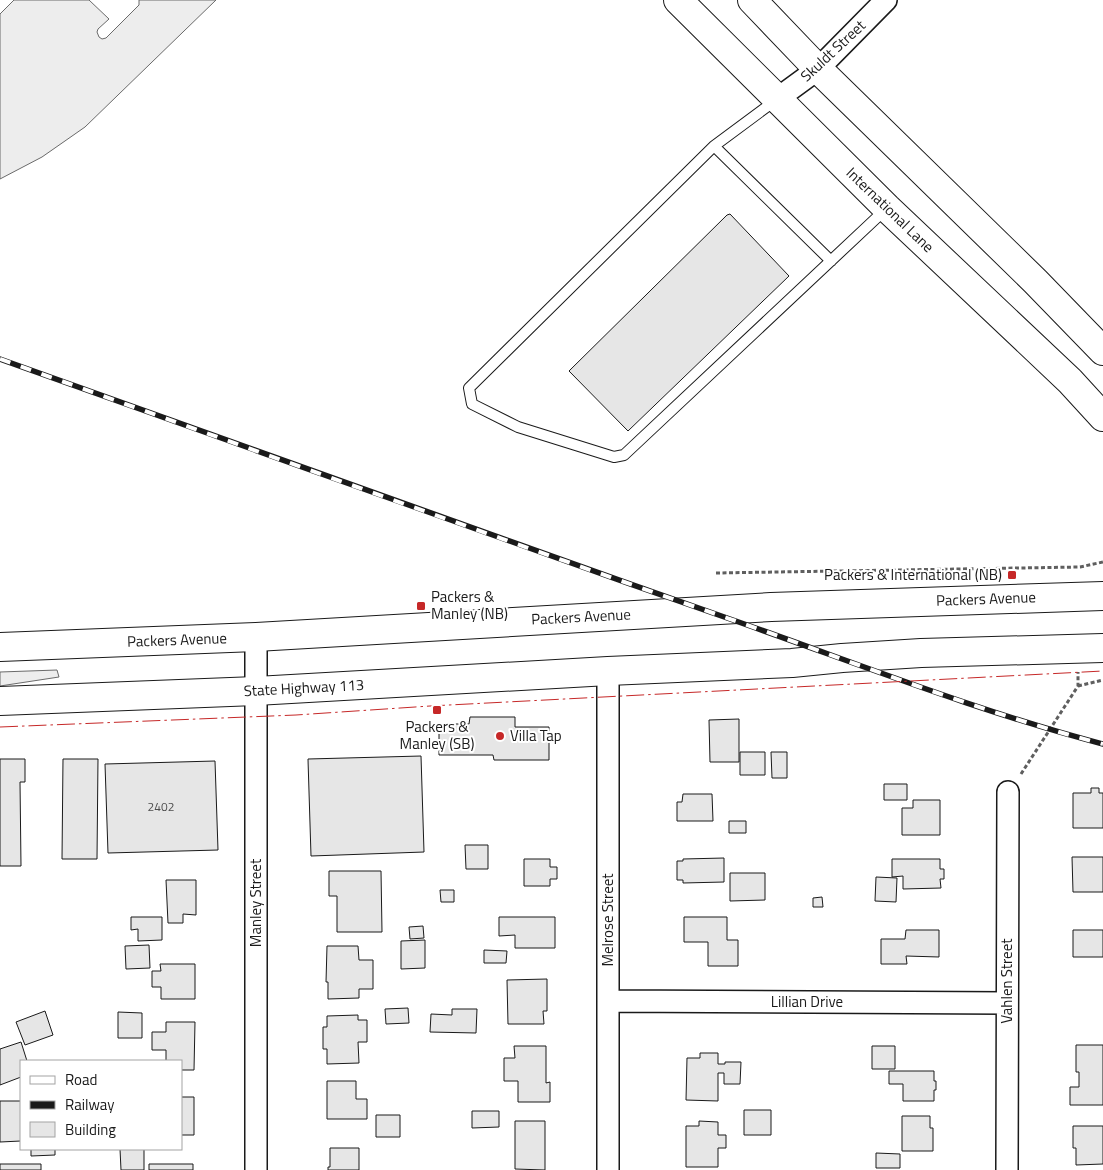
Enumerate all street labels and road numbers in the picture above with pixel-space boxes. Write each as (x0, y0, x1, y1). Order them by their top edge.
street label: Skuldt Street (795, 14, 871, 87)
street label: International Lane (841, 162, 939, 258)
street label: Packers Avenue (936, 585, 1036, 612)
street label: Packers Avenue (531, 602, 631, 631)
street label: Packers Avenue (127, 626, 227, 653)
street label: State Highway 113 (243, 673, 365, 702)
street label: Manley Street (244, 858, 267, 947)
street label: Melrose Street (596, 873, 619, 967)
street label: Vahlen Street (995, 938, 1018, 1023)
street label: Lillian Drive (771, 990, 843, 1013)

